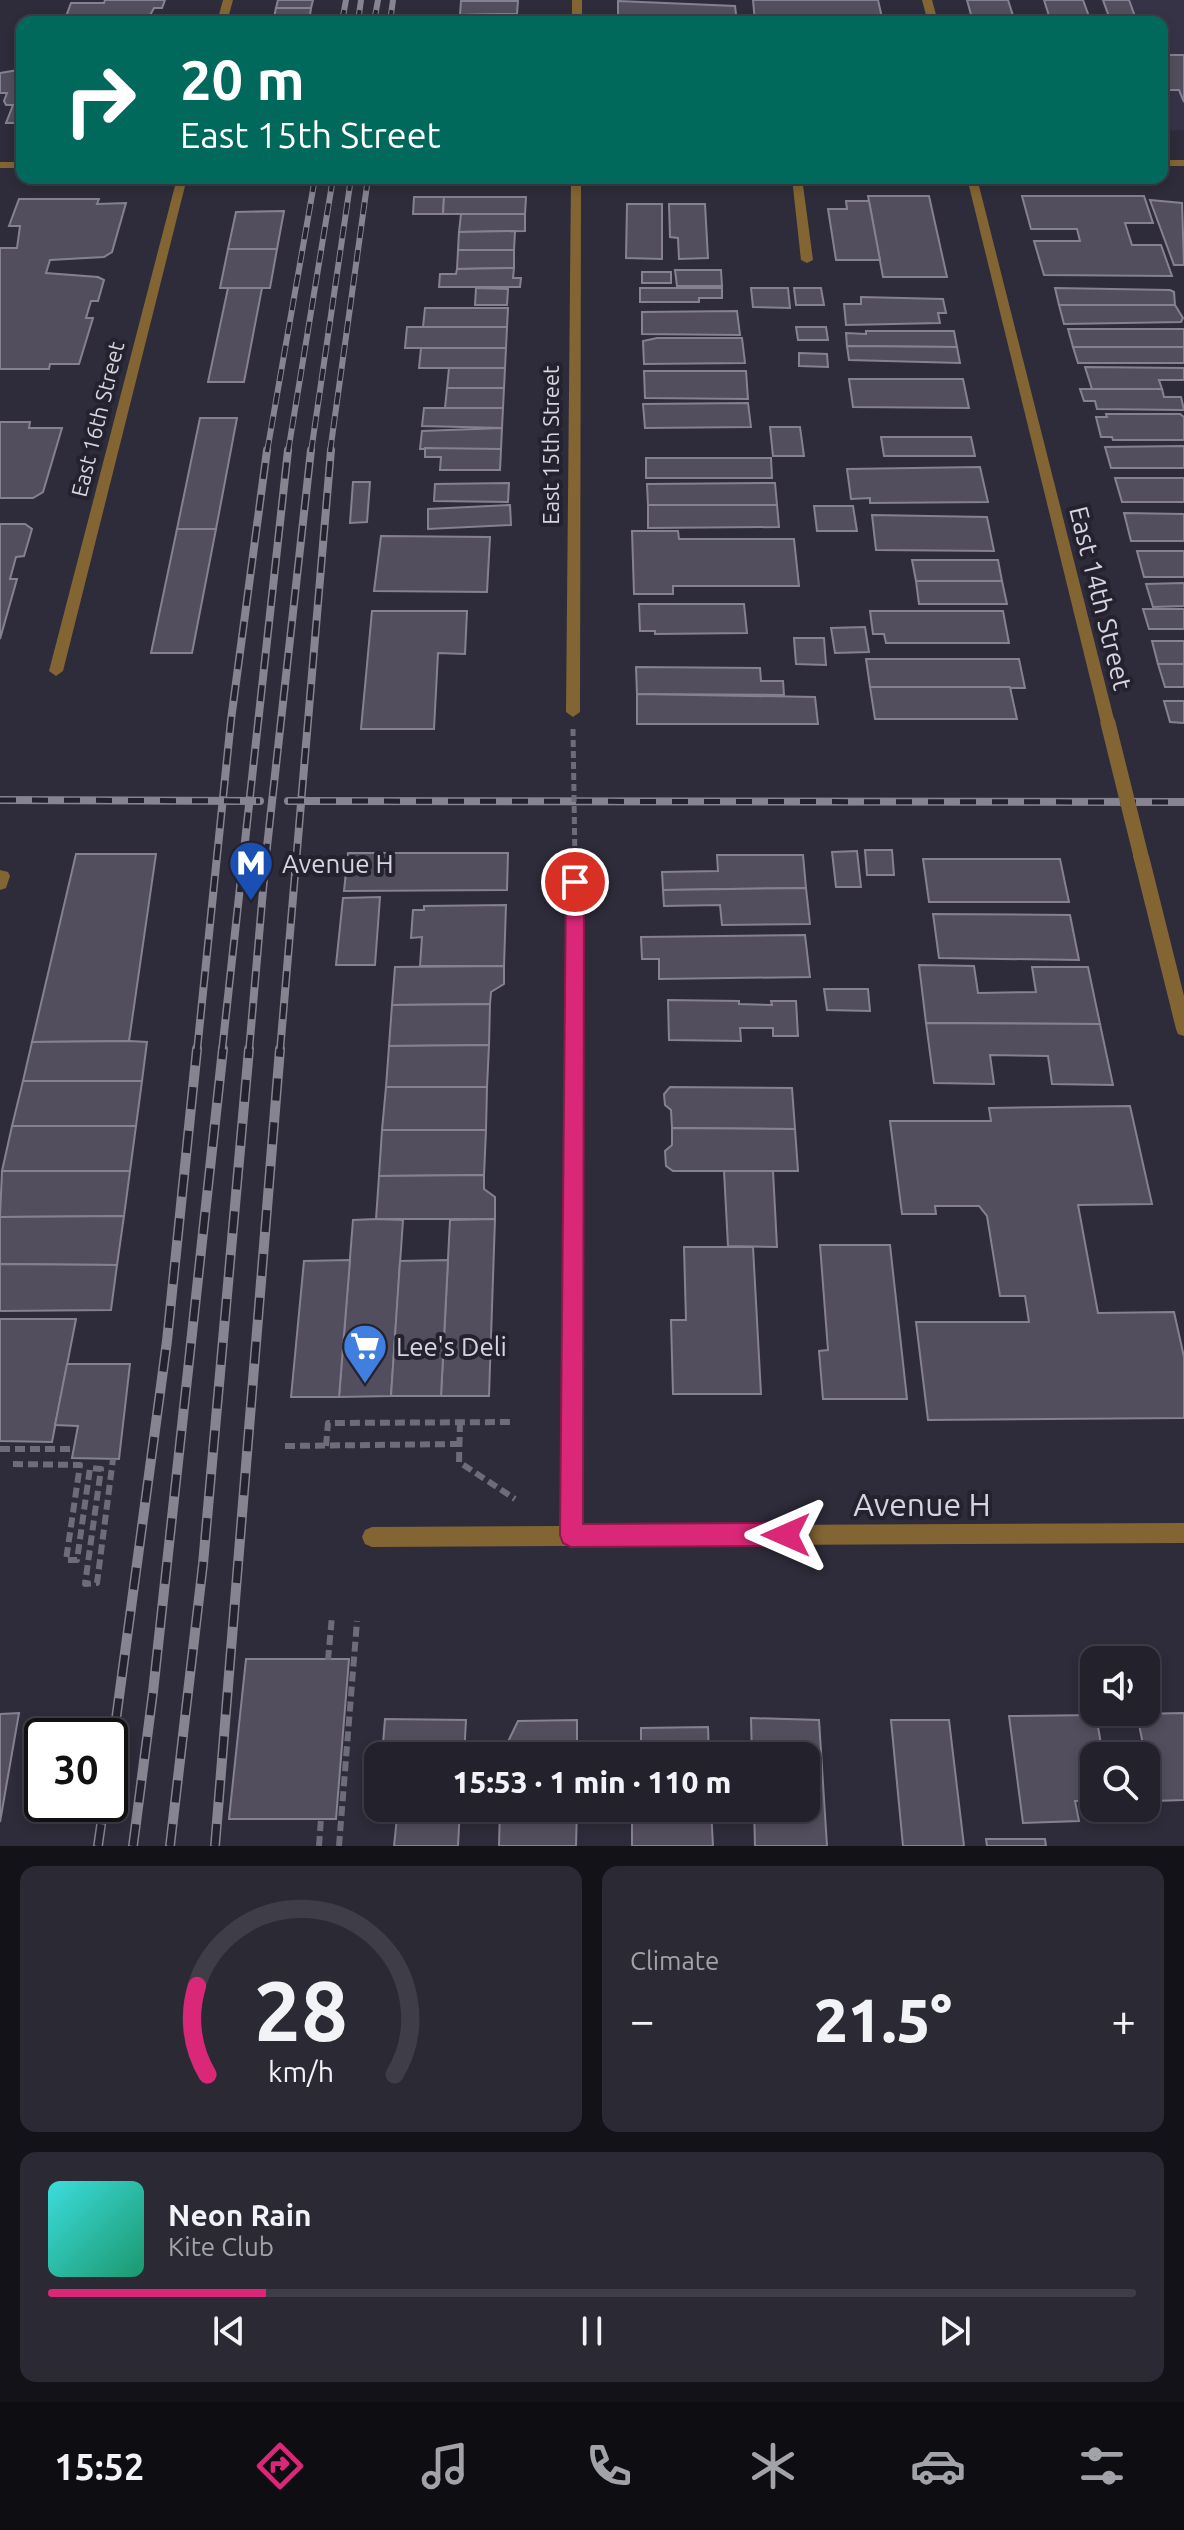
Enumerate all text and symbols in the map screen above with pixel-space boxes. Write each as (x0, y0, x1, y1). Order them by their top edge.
icon: right (48, 48, 152, 152)
text: 20 m (180, 48, 305, 111)
text: East 15th Street (180, 114, 441, 155)
street label: East 16th Street (66, 338, 128, 499)
street label: East 15th Street (538, 365, 563, 525)
street label: East 14th Street (1064, 503, 1138, 693)
metro station icon: Avenue H (227, 839, 275, 902)
pin (541, 848, 609, 916)
place label: Avenue H (282, 849, 394, 878)
icon: arrive (553, 860, 597, 904)
supermarket icon: Lee's Deli (341, 1322, 389, 1385)
place label: Lee's Deli (396, 1332, 507, 1361)
street label: Avenue H (853, 1486, 991, 1522)
position arrow (744, 1493, 828, 1577)
map controls (1080, 1646, 1160, 1822)
button: sound (1080, 1646, 1160, 1726)
speed limit sign: 30 (24, 1718, 128, 1822)
button: search (1080, 1742, 1160, 1822)
text: 15:53 · 1 min · 110 m (453, 1765, 731, 1799)
text: Climate (630, 1946, 719, 1975)
text: 28 (254, 1963, 348, 2057)
text: 21.5° (814, 1986, 952, 2053)
text: − (630, 1995, 655, 2044)
text: + (1111, 1995, 1136, 2044)
text: km/h (268, 2055, 334, 2087)
text: Neon Rain (168, 2198, 312, 2232)
text: Kite Club (168, 2232, 274, 2261)
icon: previous (207, 2309, 251, 2353)
icon: pause (570, 2309, 614, 2353)
icon: next (933, 2309, 977, 2353)
icon: directions (252, 2438, 308, 2494)
icon: music (417, 2438, 473, 2494)
icon: phone (581, 2438, 637, 2494)
icon: climate (745, 2438, 801, 2494)
icon: car (910, 2438, 966, 2494)
icon: filters (1074, 2438, 1130, 2494)
text: 15:52 (54, 2446, 144, 2487)

